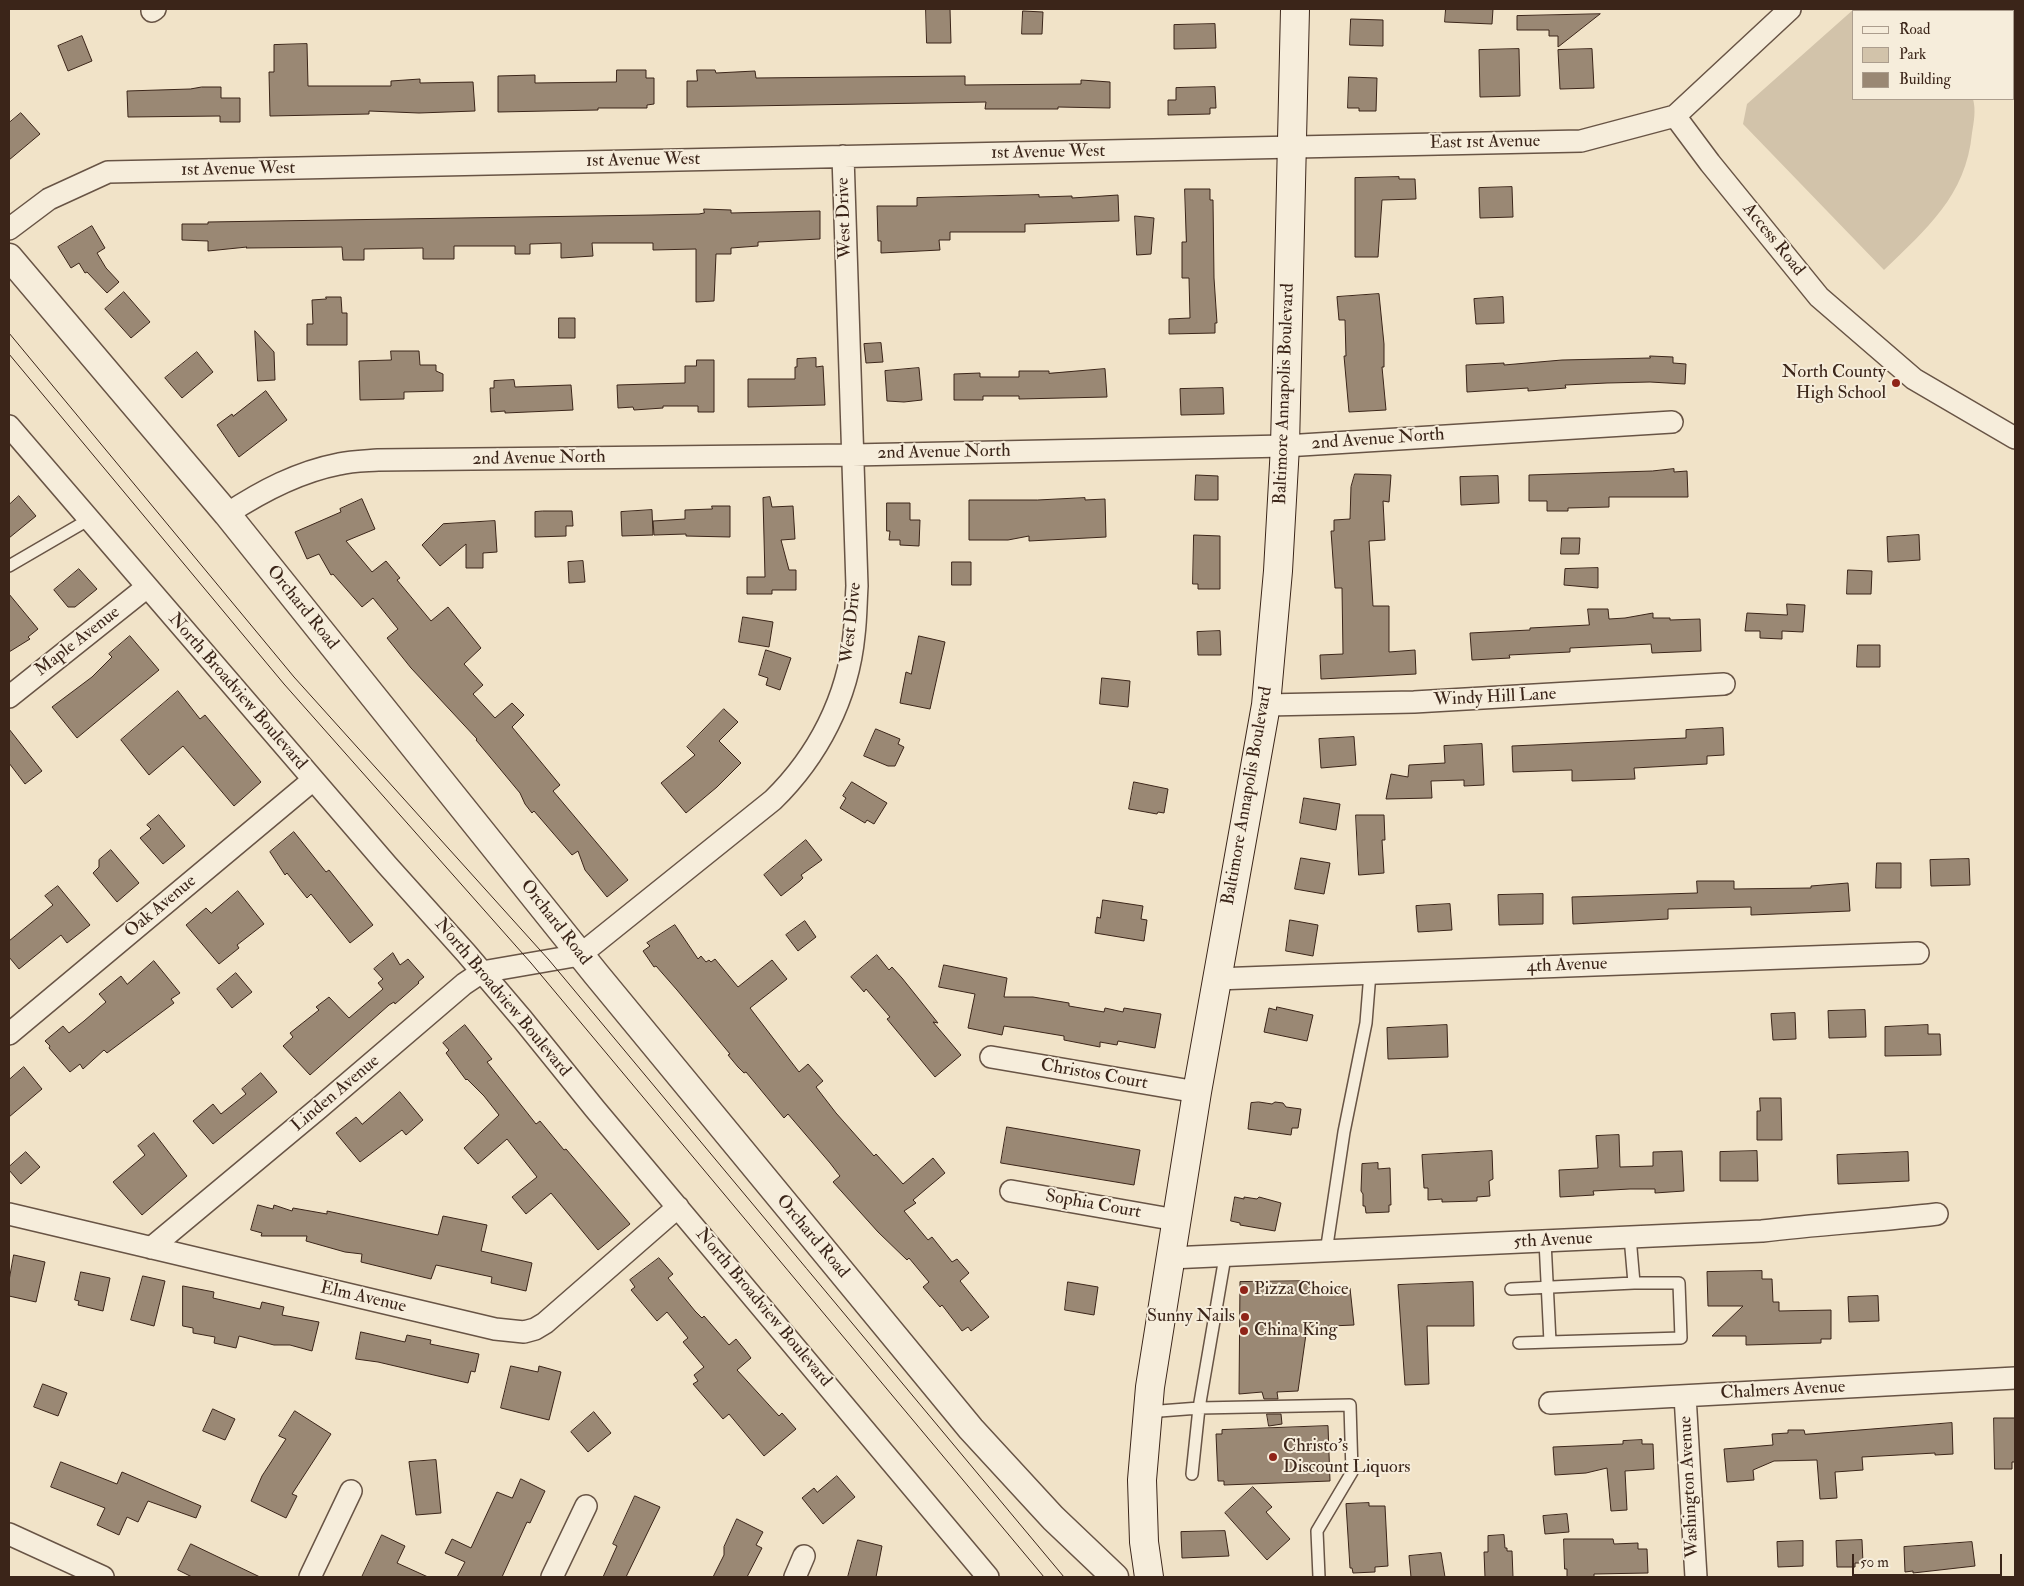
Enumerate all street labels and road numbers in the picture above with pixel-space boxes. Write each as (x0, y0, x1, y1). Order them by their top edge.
street label: East 1st Avenue (1430, 131, 1540, 155)
street label: 1st Avenue West (991, 141, 1105, 165)
street label: 1st Avenue West (586, 149, 700, 173)
street label: 1st Avenue West (181, 158, 295, 182)
street label: West Drive (833, 177, 857, 259)
street label: Access Road (1737, 199, 1809, 281)
street label: Baltimore Annapolis Boulevard (1270, 283, 1300, 505)
street label: 2nd Avenue North (1311, 425, 1445, 455)
street label: 2nd Avenue North (877, 441, 1011, 465)
street label: 2nd Avenue North (472, 447, 606, 471)
street label: Orchard Road (261, 561, 343, 655)
street label: West Drive (837, 581, 867, 665)
street label: Maple Avenue (31, 602, 125, 682)
street label: North Broadview Boulevard (163, 609, 311, 775)
street label: Windy Hill Lane (1433, 684, 1557, 712)
street label: Baltimore Annapolis Boulevard (1218, 685, 1278, 907)
street label: Oak Avenue (121, 871, 201, 943)
street label: Orchard Road (515, 876, 595, 970)
street label: North Broadview Boulevard (429, 914, 575, 1082)
street label: 4th Avenue (1526, 954, 1608, 978)
street label: Linden Avenue (287, 1051, 385, 1137)
street label: Christos Court (1039, 1055, 1149, 1095)
street label: Sophia Court (1043, 1186, 1143, 1224)
street label: Orchard Road (771, 1191, 853, 1283)
street label: North Broadview Boulevard (690, 1224, 836, 1392)
street label: 5th Avenue (1513, 1228, 1593, 1254)
street label: Elm Avenue (318, 1278, 408, 1318)
street label: Chalmers Avenue (1720, 1377, 1846, 1405)
street label: Washington Avenue (1675, 1415, 1705, 1559)

